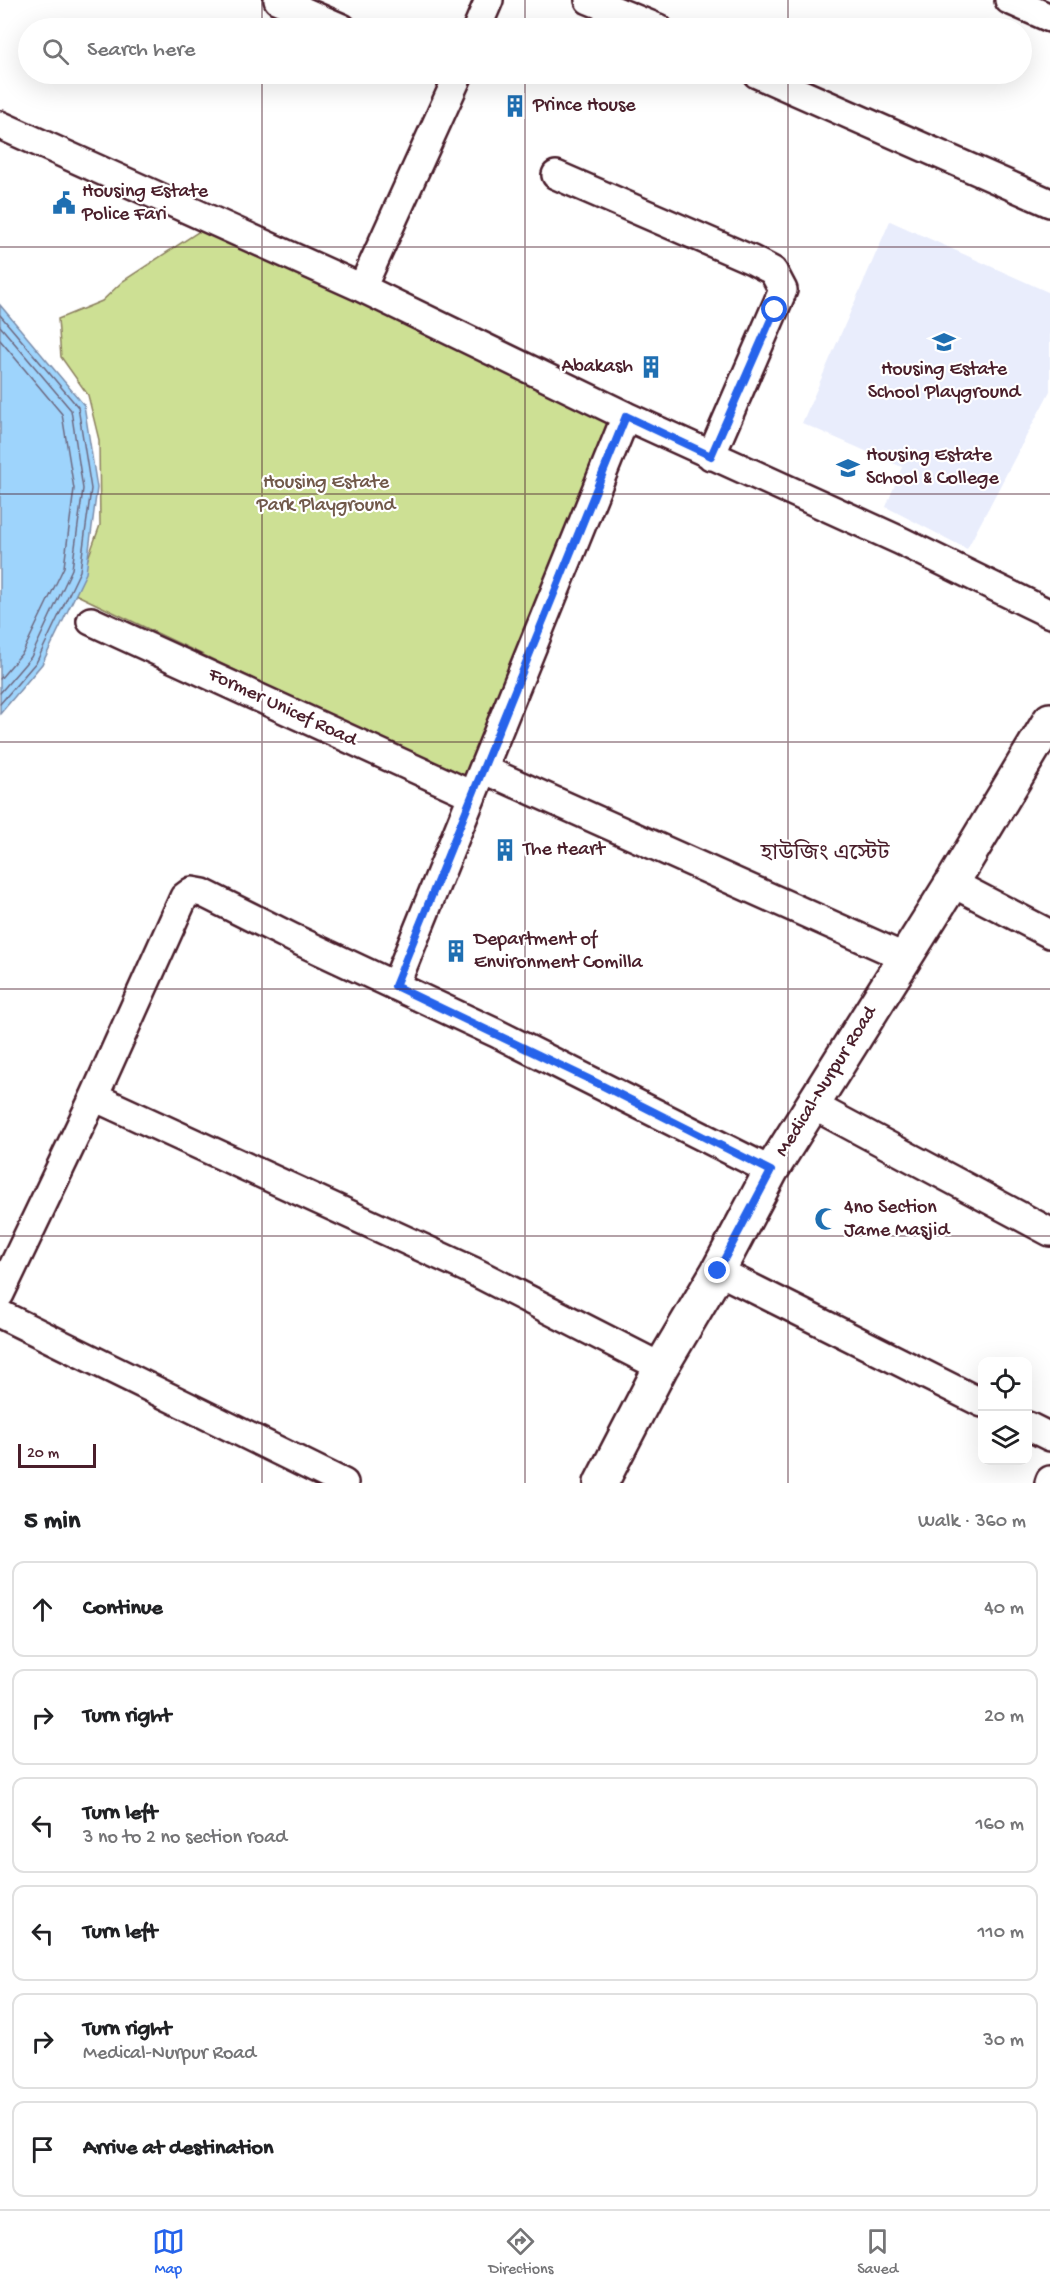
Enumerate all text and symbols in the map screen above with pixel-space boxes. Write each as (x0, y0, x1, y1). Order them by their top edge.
search box (18, 18, 1032, 84)
icon: search (39, 35, 72, 68)
text: Search here (87, 38, 195, 64)
building icon: Prince House (502, 93, 528, 119)
place label: Prince House (532, 95, 636, 118)
place label: Housing Estate Police Fari (81, 181, 209, 227)
public building icon: Housing Estate Police Fari (51, 190, 77, 216)
route start (761, 296, 787, 322)
school or university icon: Housing Estate School Playground (931, 329, 957, 355)
building icon: Abakash (638, 354, 664, 380)
place label: Abakash (561, 356, 633, 379)
place label: Housing Estate School Playground (868, 359, 1023, 405)
place label: Housing Estate School & College (866, 445, 999, 491)
school or university icon: Housing Estate School & College (835, 455, 861, 481)
park label: Housing Estate Park Playground (256, 472, 398, 518)
street label: Former Unicef Road (203, 663, 362, 753)
building icon: The Heart (492, 837, 518, 863)
place label: The Heart (522, 839, 606, 862)
district label: হাউজিং এস্টেট (760, 839, 890, 868)
place label: Department of Environment Comilla (472, 929, 644, 975)
building icon: Department of Environment Comilla (443, 938, 469, 964)
street label: Medical-Nurpur Road (771, 1001, 884, 1161)
place label: 4no Section Jame Masjid (844, 1197, 951, 1243)
mosque icon: 4no Section Jame Masjid (813, 1206, 839, 1232)
route end (704, 1257, 730, 1283)
map controls (978, 1357, 1032, 1465)
button: locate (978, 1357, 1032, 1411)
button: layers (978, 1411, 1032, 1465)
scale bar (18, 1441, 96, 1468)
text: 20 m (27, 1445, 59, 1464)
text: 5 min (24, 1507, 80, 1538)
text: Walk · 360 m (918, 1511, 1026, 1534)
icon: ahead (26, 1593, 59, 1626)
text: Continue (83, 1596, 163, 1622)
text: 40 m (984, 1598, 1024, 1621)
icon: right (26, 1701, 59, 1734)
text: Turn right (83, 1704, 171, 1730)
text: 20 m (984, 1706, 1024, 1729)
text: Turn left (83, 1801, 157, 1827)
icon: left (26, 1809, 59, 1842)
text: 160 m (975, 1814, 1024, 1837)
text: 3 no to 2 no section road (83, 1827, 287, 1850)
icon: left (26, 1917, 59, 1950)
text: Turn left (83, 1920, 157, 1946)
text: 110 m (978, 1922, 1024, 1945)
text: Turn right (83, 2017, 171, 2043)
icon: right (26, 2025, 59, 2058)
text: 30 m (983, 2030, 1024, 2053)
text: Medical-Nurpur Road (83, 2043, 256, 2066)
icon: arrive (26, 2133, 59, 2166)
text: Arrive at destination (83, 2136, 273, 2162)
tab: Map (152, 2225, 185, 2280)
tab: Directions (488, 2225, 554, 2280)
tab: Saved (857, 2225, 898, 2280)

